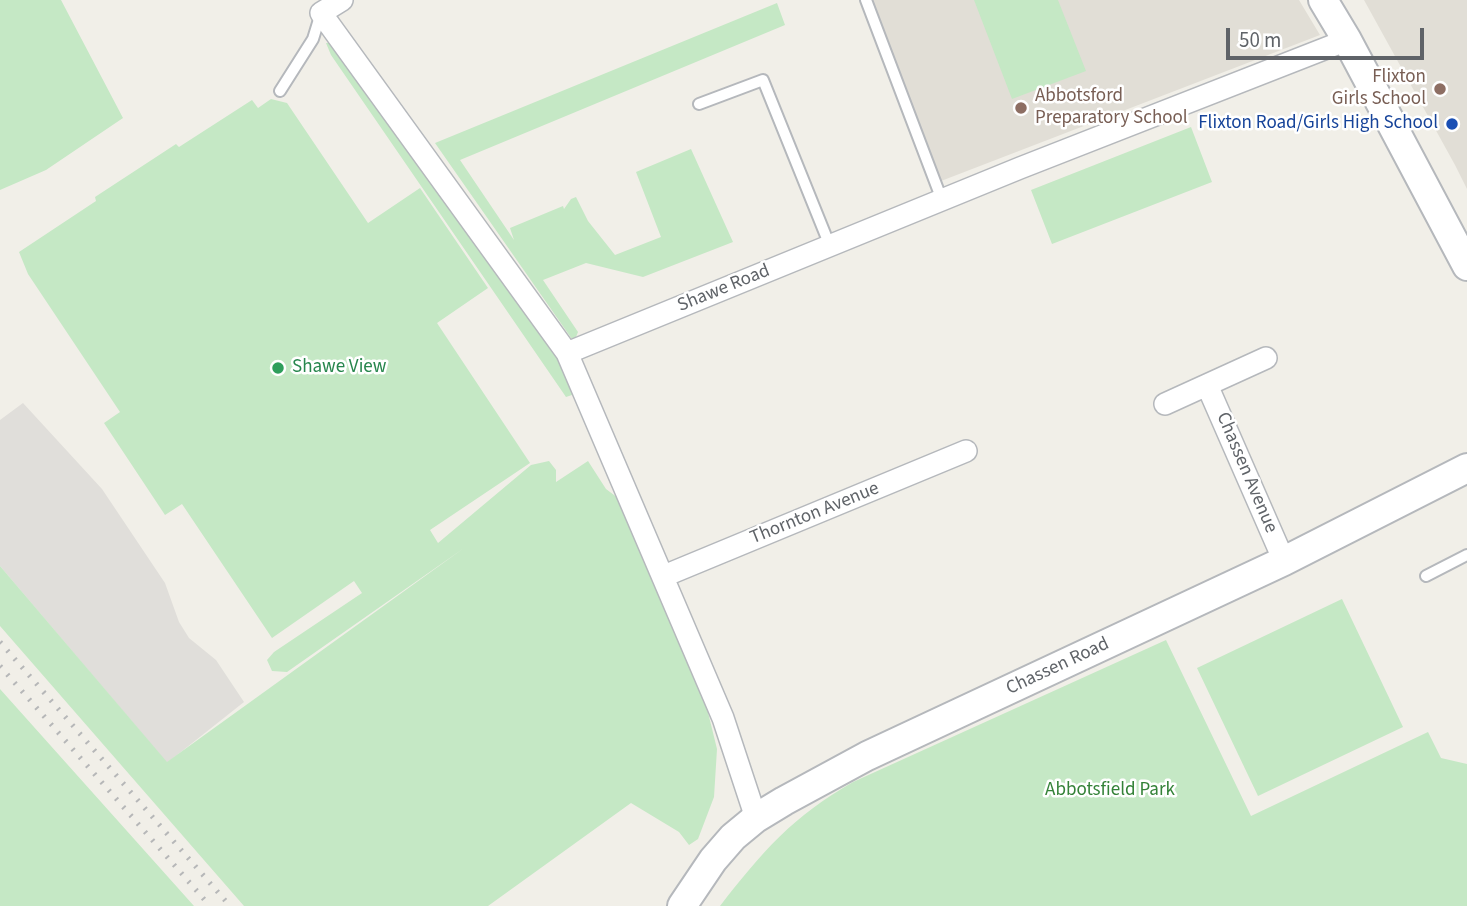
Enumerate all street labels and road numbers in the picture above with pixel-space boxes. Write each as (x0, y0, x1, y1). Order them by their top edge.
street label: Shawe Road (674, 260, 774, 318)
street label: Chassen Avenue (1210, 409, 1282, 537)
street label: Thornton Avenue (747, 478, 883, 550)
street label: Chassen Road (1003, 633, 1113, 701)

